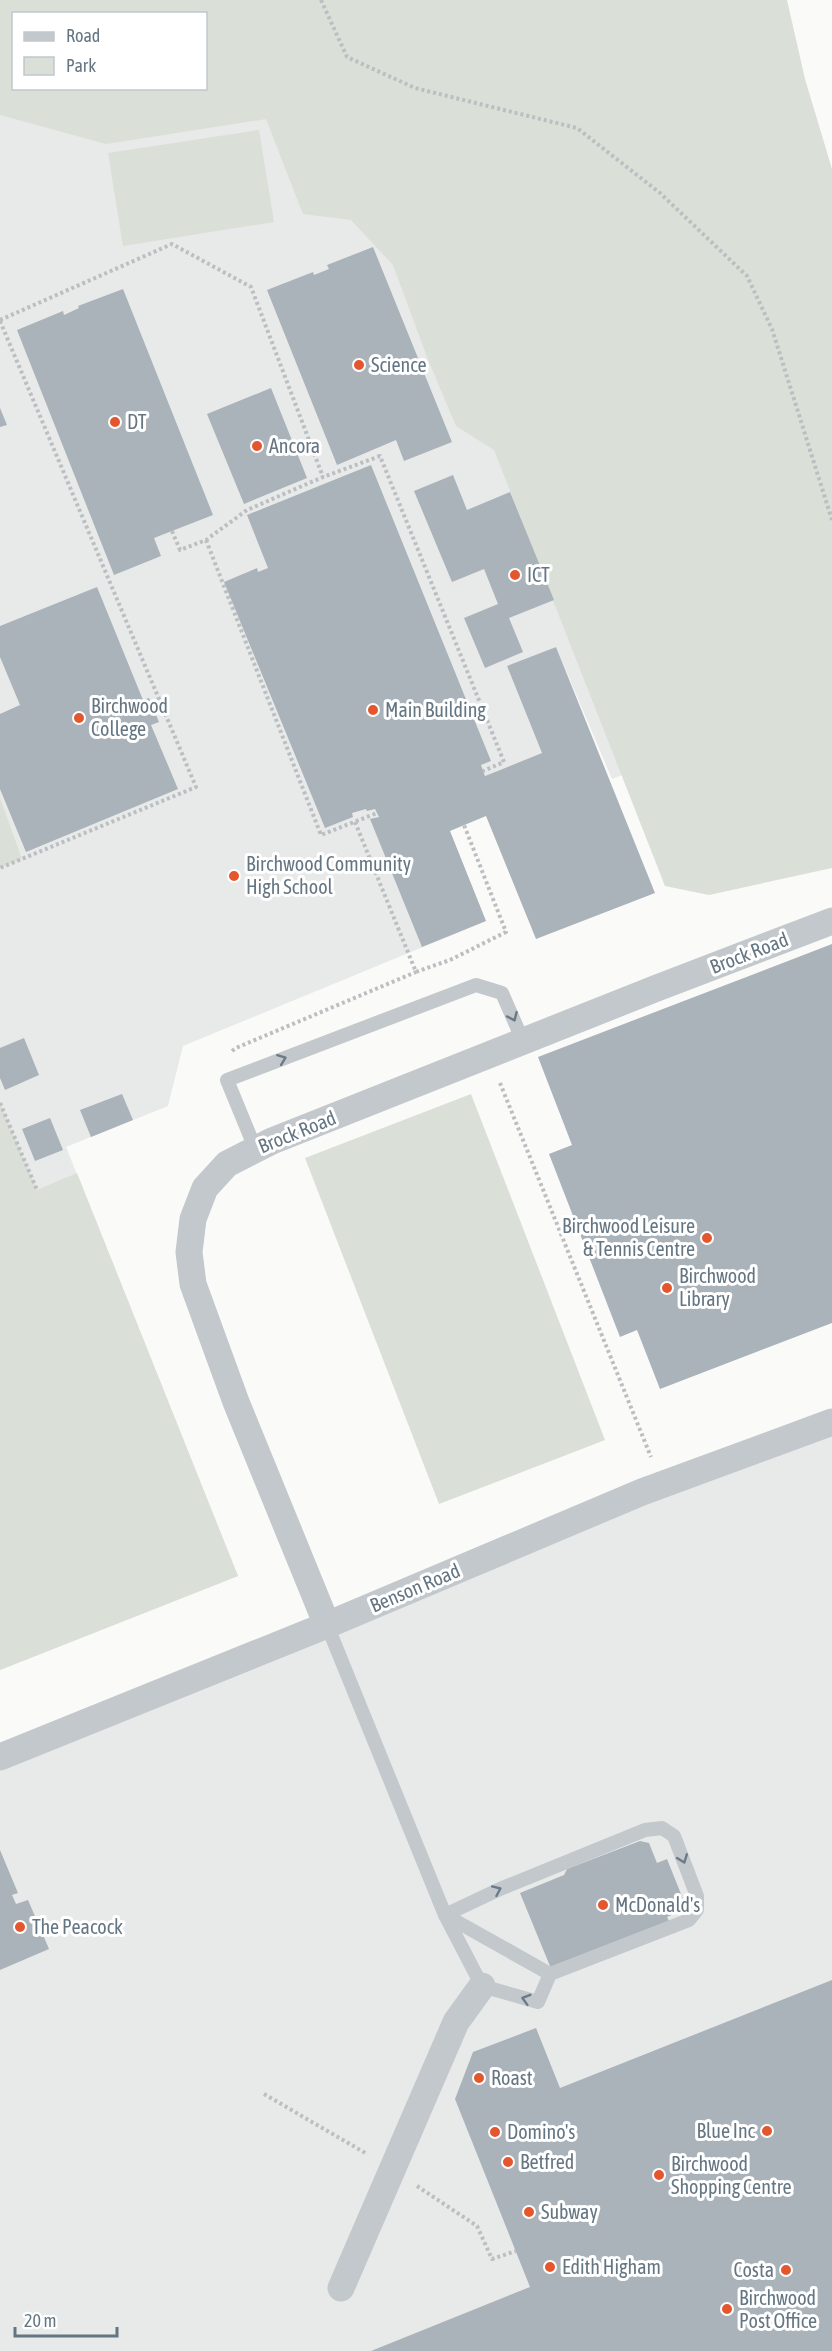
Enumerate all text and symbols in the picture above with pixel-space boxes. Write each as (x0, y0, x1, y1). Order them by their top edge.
legend (12, 12, 207, 90)
text: Road (66, 25, 100, 46)
text: Park (66, 55, 96, 76)
place label: Science (371, 353, 427, 376)
marker: Science (352, 358, 366, 372)
place label: DT (127, 410, 147, 433)
marker: DT (108, 415, 122, 429)
place label: Ancora (269, 434, 320, 457)
marker: Ancora (250, 439, 264, 453)
place label: ICT (527, 563, 550, 586)
marker: ICT (508, 568, 522, 582)
place label: Birchwood College (91, 694, 168, 740)
place label: Main Building (385, 698, 486, 721)
marker: Main Building (366, 703, 380, 717)
marker: Birchwood College (72, 711, 86, 725)
place label: Birchwood Community High School (246, 852, 411, 898)
marker: Birchwood Community High School (227, 869, 241, 883)
street label: Brock Road (706, 927, 791, 978)
one-way arrow (506, 1011, 518, 1022)
one-way arrow (276, 1054, 286, 1067)
street label: Brock Road (255, 1106, 339, 1158)
place label: Birchwood Leisure & Tennis Centre (562, 1214, 695, 1260)
marker: Birchwood Leisure & Tennis Centre (700, 1231, 714, 1245)
place label: Birchwood Library (679, 1264, 756, 1310)
marker: Birchwood Library (660, 1281, 674, 1295)
street label: Benson Road (366, 1558, 463, 1617)
one-way arrow (676, 1853, 688, 1864)
one-way arrow (491, 1886, 502, 1898)
place label: McDonald's (615, 1893, 700, 1916)
marker: McDonald's (596, 1898, 610, 1912)
place label: The Peacock (32, 1915, 123, 1938)
marker: The Peacock (13, 1920, 27, 1934)
one-way arrow (521, 1993, 531, 2006)
place label: Roast (491, 2066, 533, 2089)
marker: Roast (472, 2071, 486, 2085)
place label: Blue Inc (697, 2119, 756, 2142)
place label: Domino's (507, 2120, 575, 2143)
marker: Blue Inc (760, 2124, 774, 2138)
marker: Domino's (488, 2125, 502, 2139)
place label: Betfred (520, 2150, 574, 2173)
place label: Birchwood Shopping Centre (671, 2152, 792, 2198)
marker: Betfred (501, 2155, 515, 2169)
marker: Birchwood Shopping Centre (652, 2168, 666, 2182)
place label: Subway (541, 2200, 598, 2223)
marker: Subway (522, 2205, 536, 2219)
place label: Edith Higham (562, 2255, 661, 2278)
place label: Costa (733, 2258, 774, 2281)
marker: Edith Higham (543, 2260, 557, 2274)
marker: Costa (779, 2263, 793, 2277)
place label: Birchwood Post Office (739, 2286, 817, 2332)
scale bar (15, 2300, 117, 2338)
marker: Birchwood Post Office (720, 2302, 734, 2316)
text: 20 m (24, 2310, 56, 2331)

